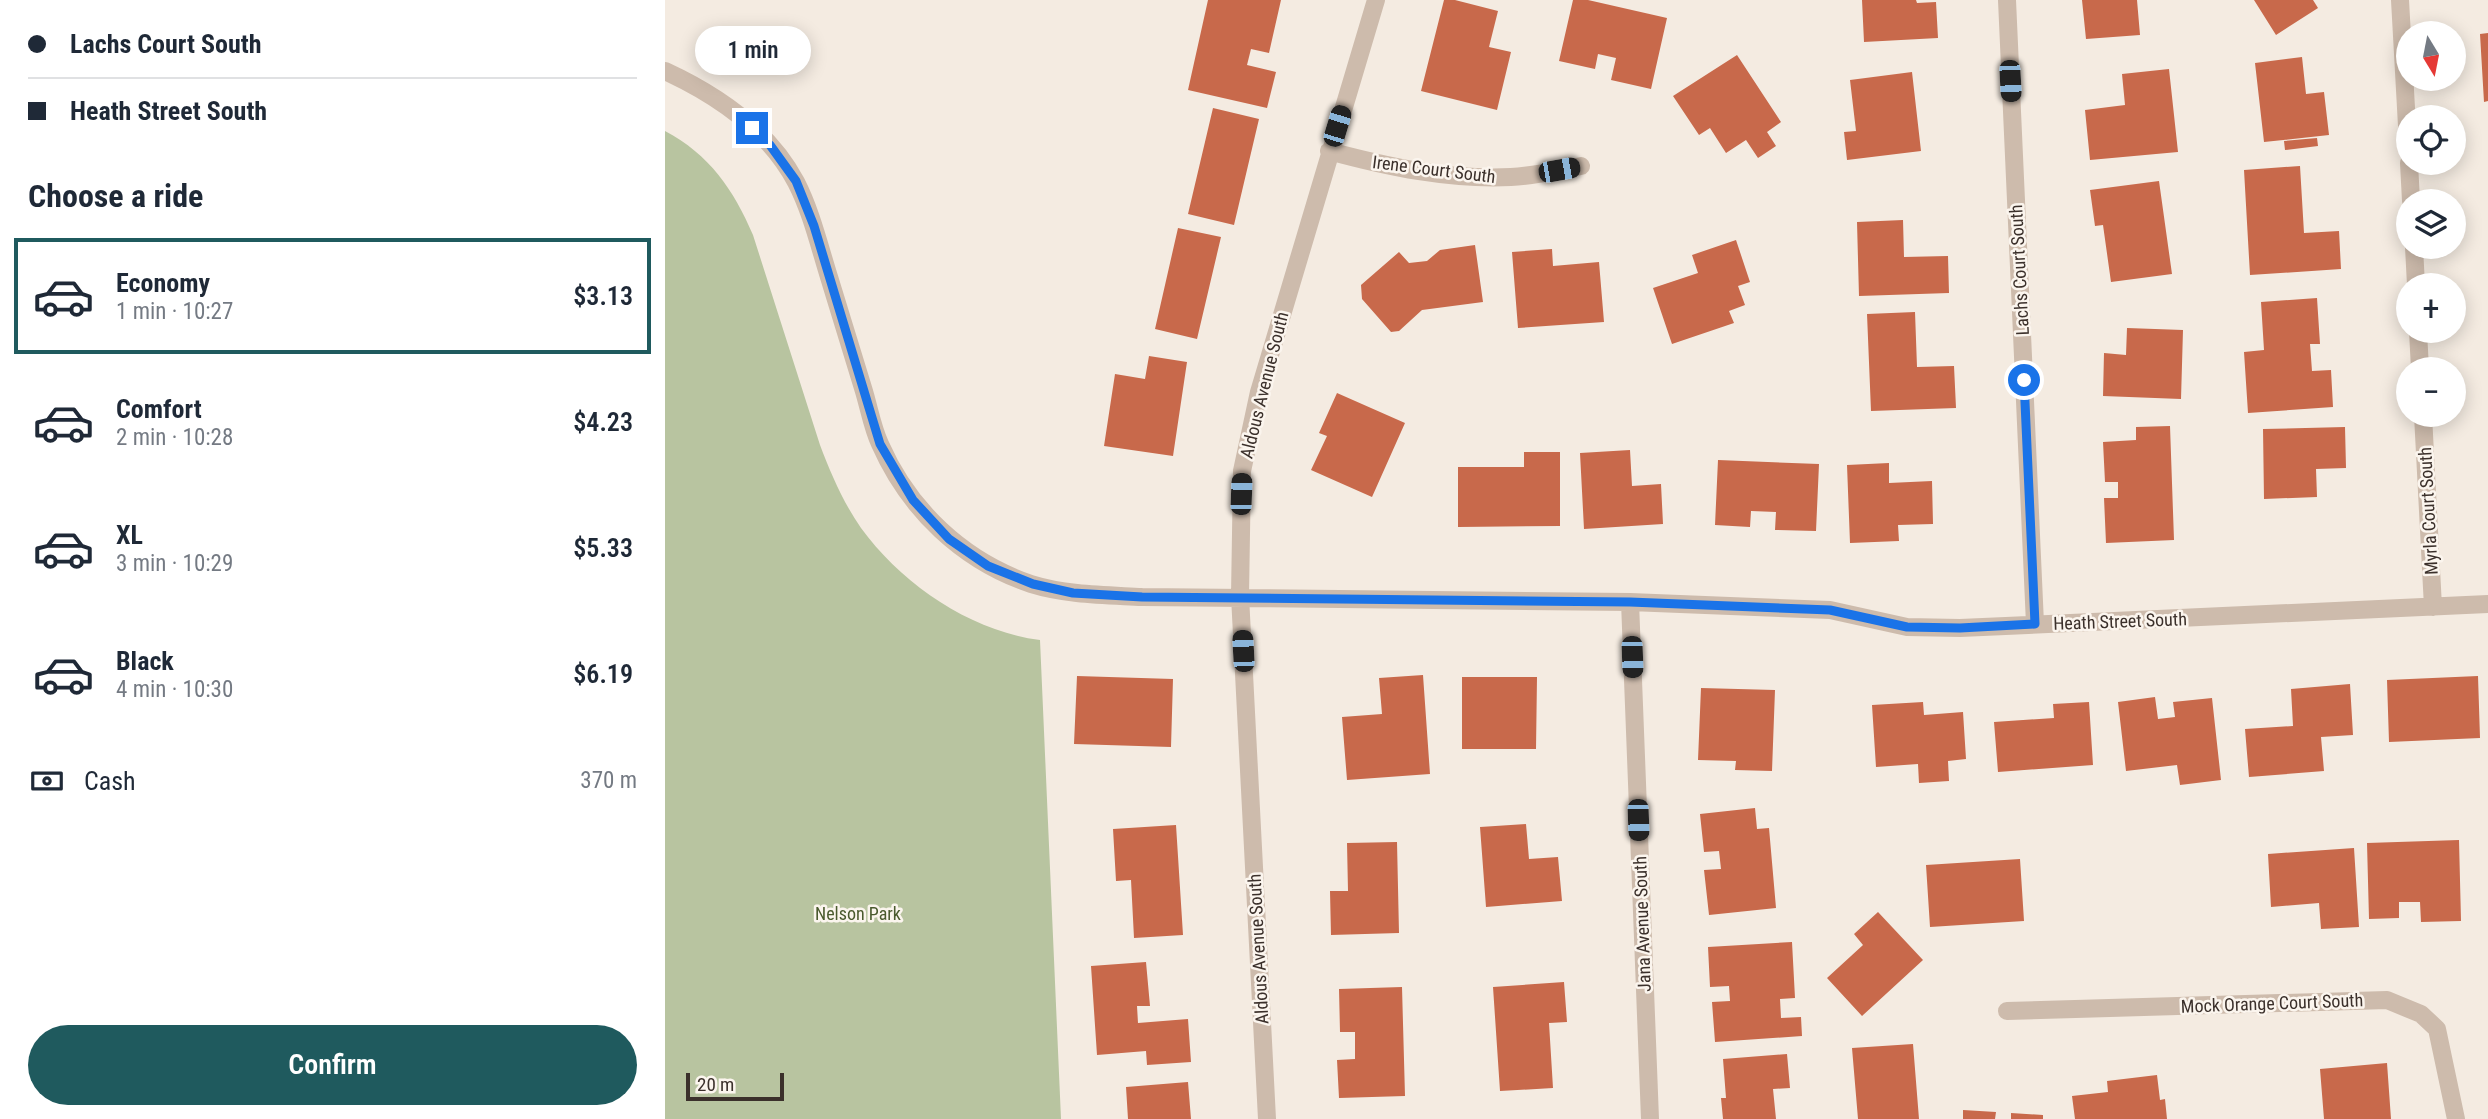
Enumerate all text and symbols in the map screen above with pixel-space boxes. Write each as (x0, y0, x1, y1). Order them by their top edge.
north arrow (2396, 21, 2466, 91)
map controls (2396, 21, 2466, 427)
callout: 1 min (694, 26, 810, 76)
text: Lachs Court South (70, 29, 262, 59)
text: 1 min (728, 37, 778, 64)
car (1999, 59, 2022, 103)
text: Heath Street South (70, 96, 267, 126)
car (1321, 103, 1354, 149)
button: locate (2396, 105, 2466, 175)
route end (736, 112, 768, 144)
street label: Irene Court South (1371, 151, 1497, 187)
car (1537, 156, 1582, 184)
text: Choose a ride (28, 177, 203, 215)
button: layers (2396, 189, 2466, 259)
street label: Lachs Court South (2005, 204, 2033, 336)
icon: car (32, 265, 95, 328)
text: Economy (116, 268, 210, 298)
button: + (2396, 273, 2466, 343)
text: $3.13 (573, 281, 633, 311)
text: 1 min · 10:27 (116, 298, 233, 325)
street label: Aldous Avenue South (1236, 309, 1292, 461)
button: − (2396, 357, 2466, 427)
route start (2008, 364, 2040, 396)
icon: car (32, 391, 95, 454)
text: Comfort (116, 394, 202, 424)
text: $4.23 (573, 407, 633, 437)
text: 2 min · 10:28 (116, 424, 233, 451)
street label: Myrla Court South (2414, 447, 2442, 575)
car (1230, 473, 1253, 515)
icon: car (32, 517, 95, 580)
text: XL (116, 520, 143, 550)
text: $5.33 (573, 533, 633, 563)
text: 3 min · 10:29 (116, 550, 233, 577)
street label: Heath Street South (2053, 608, 2187, 634)
car (1232, 629, 1255, 673)
car (1621, 636, 1644, 678)
icon: car (32, 643, 95, 706)
text: Black (116, 646, 174, 676)
text: $6.19 (573, 659, 633, 689)
text: 4 min · 10:30 (116, 676, 233, 703)
icon: cash (28, 762, 66, 800)
text: Cash (84, 766, 136, 796)
text: 370 m (580, 767, 637, 794)
car (1627, 799, 1650, 841)
street label: Jana Avenue South (1629, 856, 1655, 992)
street label: Aldous Avenue South (1244, 873, 1272, 1025)
park label: Nelson Park (815, 903, 901, 924)
street label: Mock Orange Court South (2181, 989, 2363, 1017)
button: Confirm (28, 1025, 637, 1105)
scale bar (686, 1070, 784, 1102)
text: 20 m (697, 1073, 734, 1096)

